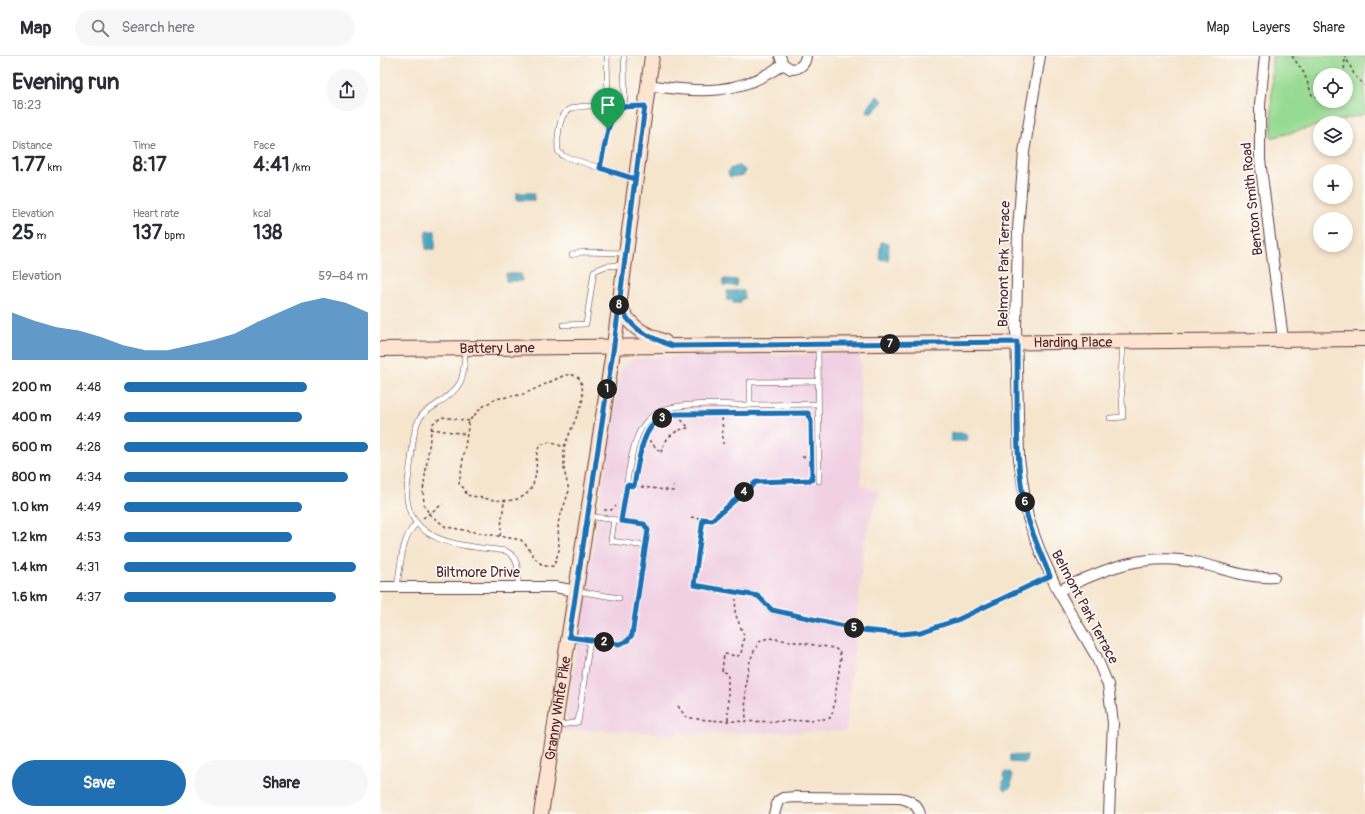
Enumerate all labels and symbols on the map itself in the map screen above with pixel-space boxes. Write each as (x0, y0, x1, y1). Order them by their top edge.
pin (591, 88, 625, 129)
street label: Benton Smith Road (1238, 141, 1266, 256)
street label: Belmont Park Terrace (994, 201, 1014, 327)
pin: 8 (609, 295, 629, 315)
street label: Harding Place (1033, 333, 1113, 351)
pin: 7 (880, 334, 900, 354)
street label: Battery Lane (459, 339, 535, 357)
pin: 1 (597, 379, 617, 399)
pin: 3 (652, 408, 672, 428)
pin: 4 (734, 482, 754, 502)
pin: 6 (1015, 492, 1035, 512)
street label: Belmont Park Terrace (1048, 547, 1122, 667)
street label: Biltmore Drive (436, 564, 520, 581)
pin: 5 (844, 618, 864, 638)
pin: 2 (594, 632, 614, 652)
street label: Granny White Pike (541, 655, 574, 761)

